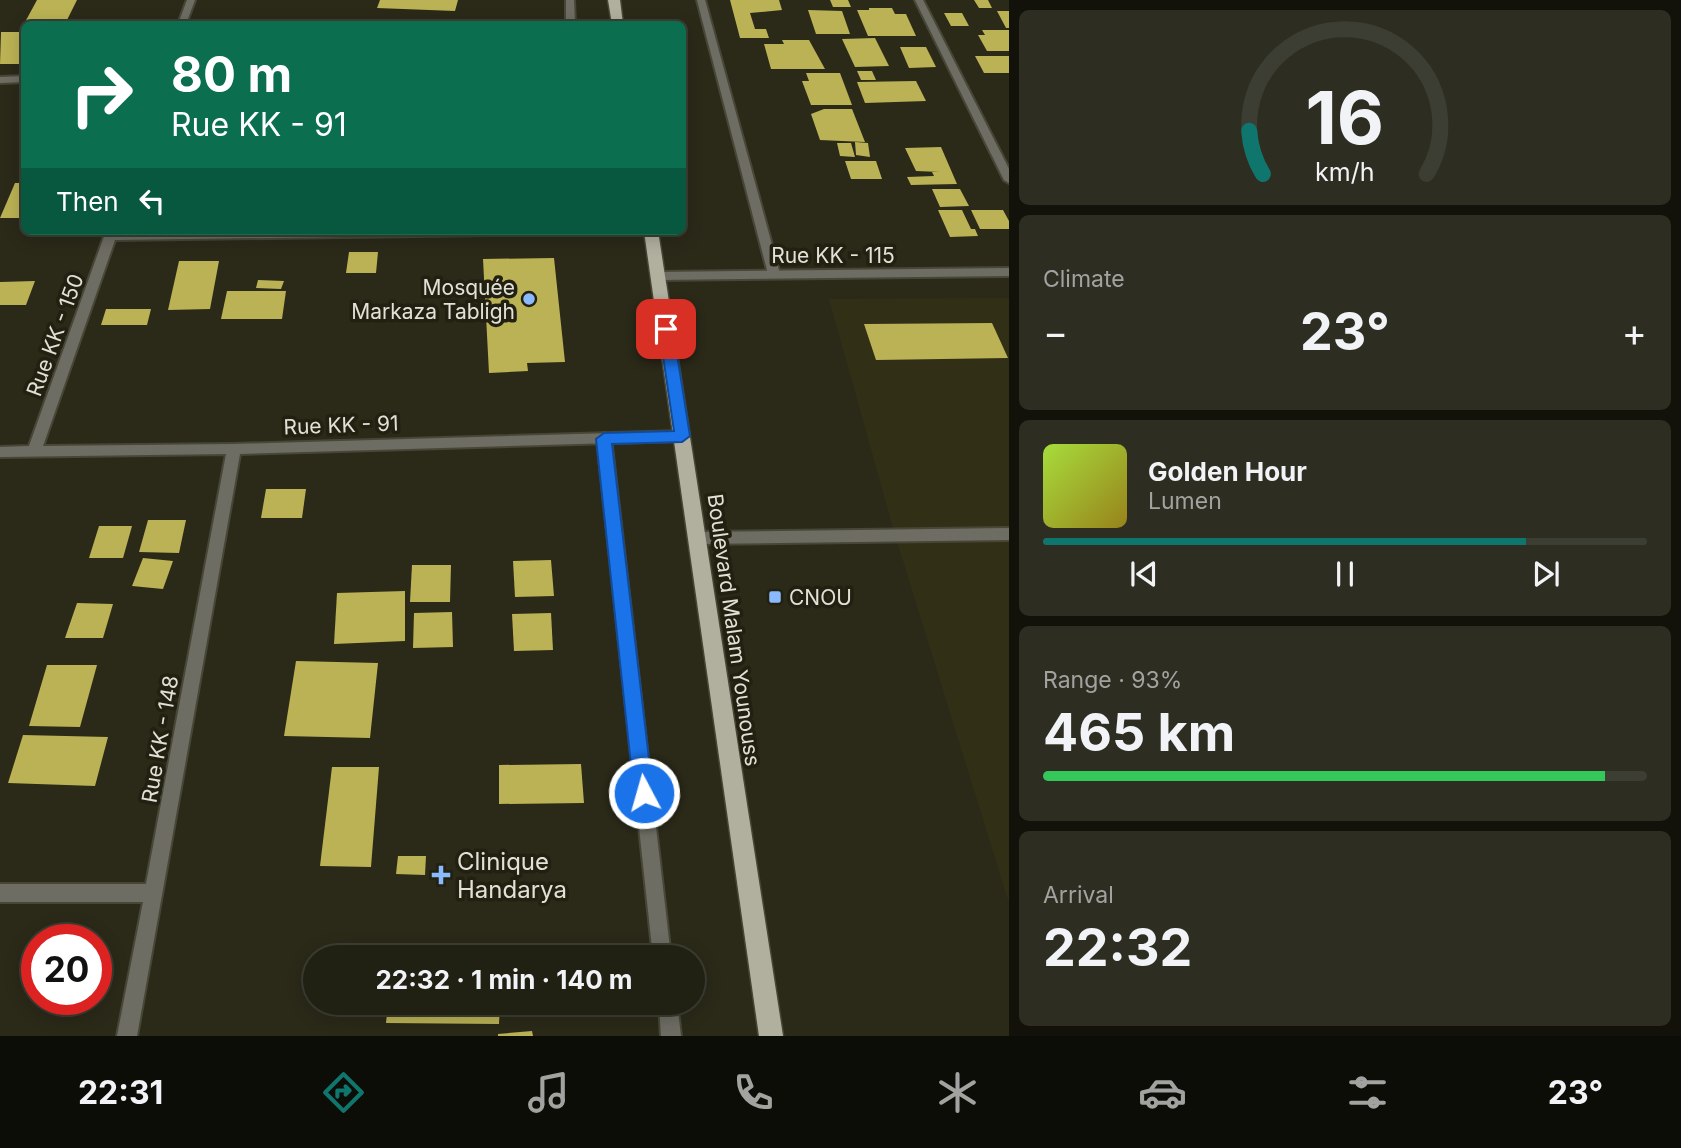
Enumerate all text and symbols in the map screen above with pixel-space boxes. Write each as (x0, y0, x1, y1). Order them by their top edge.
text: 80 m (171, 45, 292, 104)
icon: right (56, 49, 147, 140)
text: 16 (1306, 73, 1384, 162)
text: Rue KK - 91 (171, 105, 347, 144)
text: km/h (1315, 156, 1375, 186)
icon: left (133, 182, 171, 220)
text: Then (56, 186, 119, 217)
street label: Rue KK - 115 (771, 243, 895, 268)
text: Climate (1043, 265, 1125, 293)
street label: Rue KK - 150 (21, 270, 89, 400)
place label: Mosquée Markaza Tabligh (351, 275, 515, 324)
marker: Mosquée Markaza Tabligh (521, 291, 537, 307)
pin (636, 299, 696, 359)
text: 23° (1300, 300, 1390, 363)
text: − (1043, 309, 1068, 355)
text: + (1622, 309, 1647, 355)
icon: arrive (647, 310, 685, 348)
street label: Rue KK - 91 (283, 410, 399, 440)
text: Golden Hour (1148, 456, 1307, 487)
text: Lumen (1148, 487, 1222, 515)
street label: Boulevard Malam Younouss (703, 492, 765, 768)
icon: previous (1125, 555, 1163, 593)
icon: pause (1326, 555, 1364, 593)
icon: next (1527, 555, 1565, 593)
place label: CNOU (789, 585, 852, 610)
marker: CNOU (767, 589, 783, 605)
text: Range · 93% (1043, 666, 1182, 694)
street label: Rue KK - 148 (137, 673, 183, 805)
text: 465 km (1043, 701, 1235, 764)
position arrow (607, 756, 681, 830)
place label: Clinique Handarya (457, 847, 567, 904)
marker: Clinique Handarya (431, 865, 451, 885)
text: Arrival (1043, 881, 1114, 909)
text: 22:32 (1043, 916, 1192, 979)
speed limit sign: 20 (21, 924, 112, 1015)
text: 22:32 · 1 min · 140 m (375, 964, 633, 995)
icon: directions (319, 1068, 368, 1117)
icon: music (524, 1068, 573, 1117)
icon: phone (729, 1068, 778, 1117)
icon: climate (933, 1068, 982, 1117)
icon: car (1138, 1068, 1187, 1117)
icon: filters (1343, 1068, 1392, 1117)
text: 22:31 (78, 1073, 163, 1112)
text: 23° (1548, 1073, 1603, 1112)

